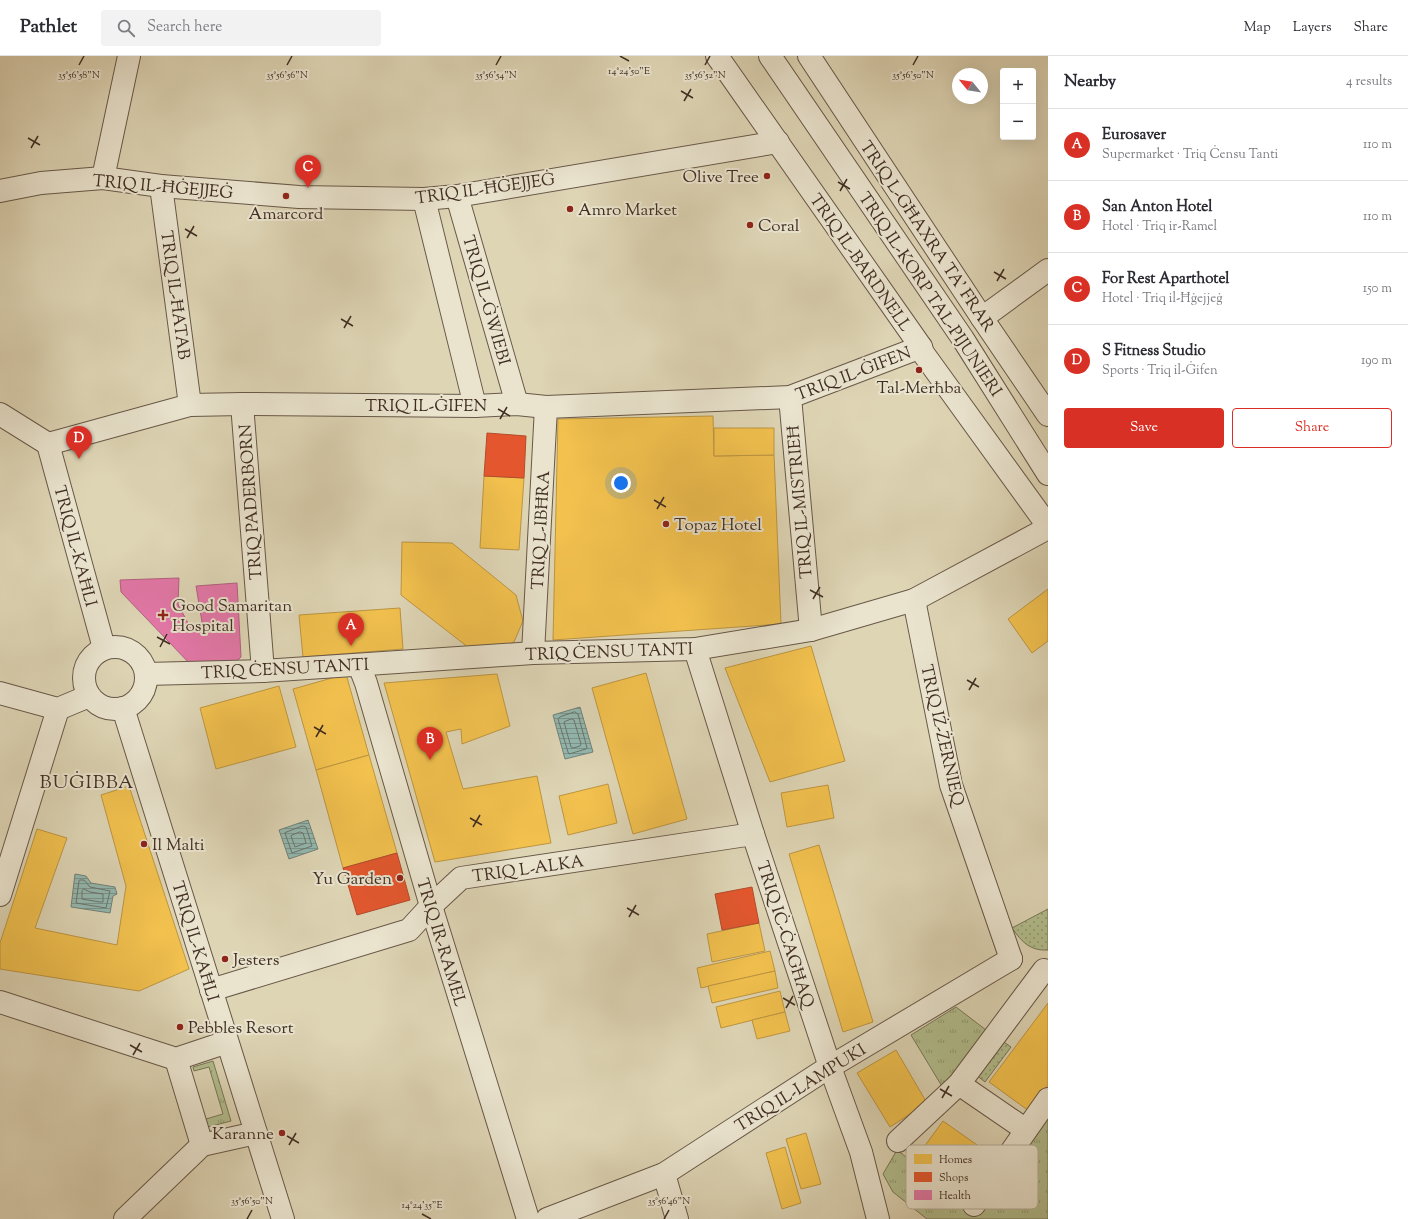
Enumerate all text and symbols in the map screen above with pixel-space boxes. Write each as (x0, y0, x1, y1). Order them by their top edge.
search box (101, 10, 381, 46)
text: Pathlet (20, 14, 77, 41)
icon: search (115, 17, 137, 39)
text: Search here (147, 17, 222, 38)
text: Map (1244, 18, 1271, 38)
text: Layers (1293, 18, 1331, 38)
text: Share (1353, 18, 1388, 38)
text: 14°24'50"E (608, 64, 650, 79)
text: 35°56'58"N (58, 68, 100, 83)
text: 35°56'56"N (266, 68, 308, 83)
text: 35°56'54"N (475, 68, 517, 83)
text: 35°56'52"N (684, 68, 726, 83)
text: 35°56'50"N (892, 68, 934, 83)
north arrow (952, 68, 988, 104)
map controls (1000, 68, 1036, 140)
button: + (1000, 68, 1036, 104)
text: Nearby (1064, 70, 1116, 94)
text: 4 results (1346, 73, 1392, 91)
button: − (1000, 104, 1036, 140)
text: Eurosaver (1102, 125, 1166, 146)
text: A (1072, 136, 1082, 154)
text: 110 m (1363, 136, 1392, 154)
street label: TRIQ L-GĦAXRA TA' FRAR (853, 137, 1000, 338)
text: Supermarket · Triq Ċensu Tanti (1102, 146, 1278, 164)
pin: C (295, 155, 321, 188)
place label: Olive Tree (682, 166, 759, 190)
street label: TRIQ IL-ĦĠEJJEĠ (414, 168, 557, 212)
street label: TRIQ IL-ĦĠEJJEĠ (92, 170, 234, 206)
marker: Olive Tree (762, 171, 772, 181)
street label: TRIQ IL-KORP TAL-PIJUNIERI (852, 188, 1007, 403)
street label: TRIQ IL-BARDNELL (803, 190, 916, 337)
marker: Amarcord (281, 191, 291, 201)
text: San Anton Hotel (1102, 197, 1212, 218)
place label: Amro Market (578, 199, 677, 223)
place label: Amarcord (249, 203, 324, 227)
marker: Amro Market (565, 204, 575, 214)
text: B (1073, 208, 1081, 226)
text: 110 m (1363, 208, 1392, 226)
place label: Coral (758, 215, 800, 239)
text: Hotel · Triq ir-Ramel (1102, 218, 1217, 236)
marker: Coral (745, 220, 755, 230)
street label: TRIQ IL-ĦATAB (153, 229, 195, 362)
street label: TRIQ IL-ĠWIEBI (455, 233, 515, 369)
text: For Rest Aparthotel (1102, 269, 1230, 290)
text: C (1072, 280, 1082, 298)
text: 150 m (1363, 280, 1392, 298)
text: Hotel · Triq il-Ħġejjeġ (1102, 290, 1223, 308)
text: S Fitness Studio (1102, 341, 1206, 362)
street label: TRIQ IL-ĠIFEN (792, 342, 915, 408)
text: D (1072, 352, 1082, 370)
text: 190 m (1361, 352, 1392, 370)
text: Sports · Triq il-Ġifen (1102, 362, 1218, 380)
marker: Tal-Merħba (914, 365, 924, 375)
place label: Tal-Merħba (877, 377, 962, 401)
street label: TRIQ IL-ĠIFEN (365, 395, 487, 419)
button: Save (1064, 408, 1224, 448)
button: Share (1232, 408, 1392, 448)
street label: TRIQ PADERBORN (235, 423, 269, 581)
street label: TRIQ IL-MISTRIEĦ (782, 424, 820, 579)
pin: D (66, 426, 92, 459)
street label: TRIQ L-IBĦRA (527, 470, 557, 590)
your location (611, 473, 631, 493)
street label: TRIQ IL-KAĦLI (46, 483, 102, 610)
place label: Topaz Hotel (674, 514, 762, 538)
marker: Topaz Hotel (661, 519, 671, 529)
place label: Good Samaritan Hospital (172, 595, 292, 639)
marker: Good Samaritan Hospital (157, 609, 169, 621)
pin: A (338, 613, 364, 646)
street label: TRIQ ĊENSU TANTI (525, 638, 694, 668)
street label: TRIQ ĊENSU TANTI (201, 654, 370, 686)
street label: TRIQ IŻ-ŻERNIEQ (913, 662, 969, 810)
pin: B (417, 727, 443, 760)
district label: BUĠIBBA (39, 770, 135, 797)
place label: Il Malti (152, 834, 205, 858)
marker: Il Malti (139, 839, 149, 849)
street label: TRIQ L-ALKA (471, 850, 586, 890)
street label: TRIQ IĊ-ĊAGĦAQ (749, 858, 820, 1013)
place label: Yu Garden (312, 868, 392, 892)
marker: Yu Garden (395, 873, 405, 883)
street label: TRIQ IR-RAMEL (409, 876, 471, 1010)
street label: TRIQ IL-KAĦLI (164, 878, 224, 1005)
place label: Jesters (232, 949, 280, 973)
marker: Jesters (220, 954, 230, 964)
place label: Pebbles Resort (188, 1017, 294, 1041)
marker: Pebbles Resort (175, 1022, 185, 1032)
street label: TRIQ IL-LAMPUKI (731, 1038, 871, 1139)
place label: Karanne (212, 1123, 274, 1147)
marker: Karanne (277, 1128, 287, 1138)
legend (906, 1145, 1038, 1209)
text: Homes (939, 1152, 972, 1168)
text: Shops (939, 1170, 968, 1186)
text: Health (939, 1188, 972, 1204)
text: 35°56'50"N (231, 1194, 273, 1209)
text: 35°56'46"N (648, 1194, 690, 1209)
text: 14°24'35"E (402, 1198, 442, 1213)

